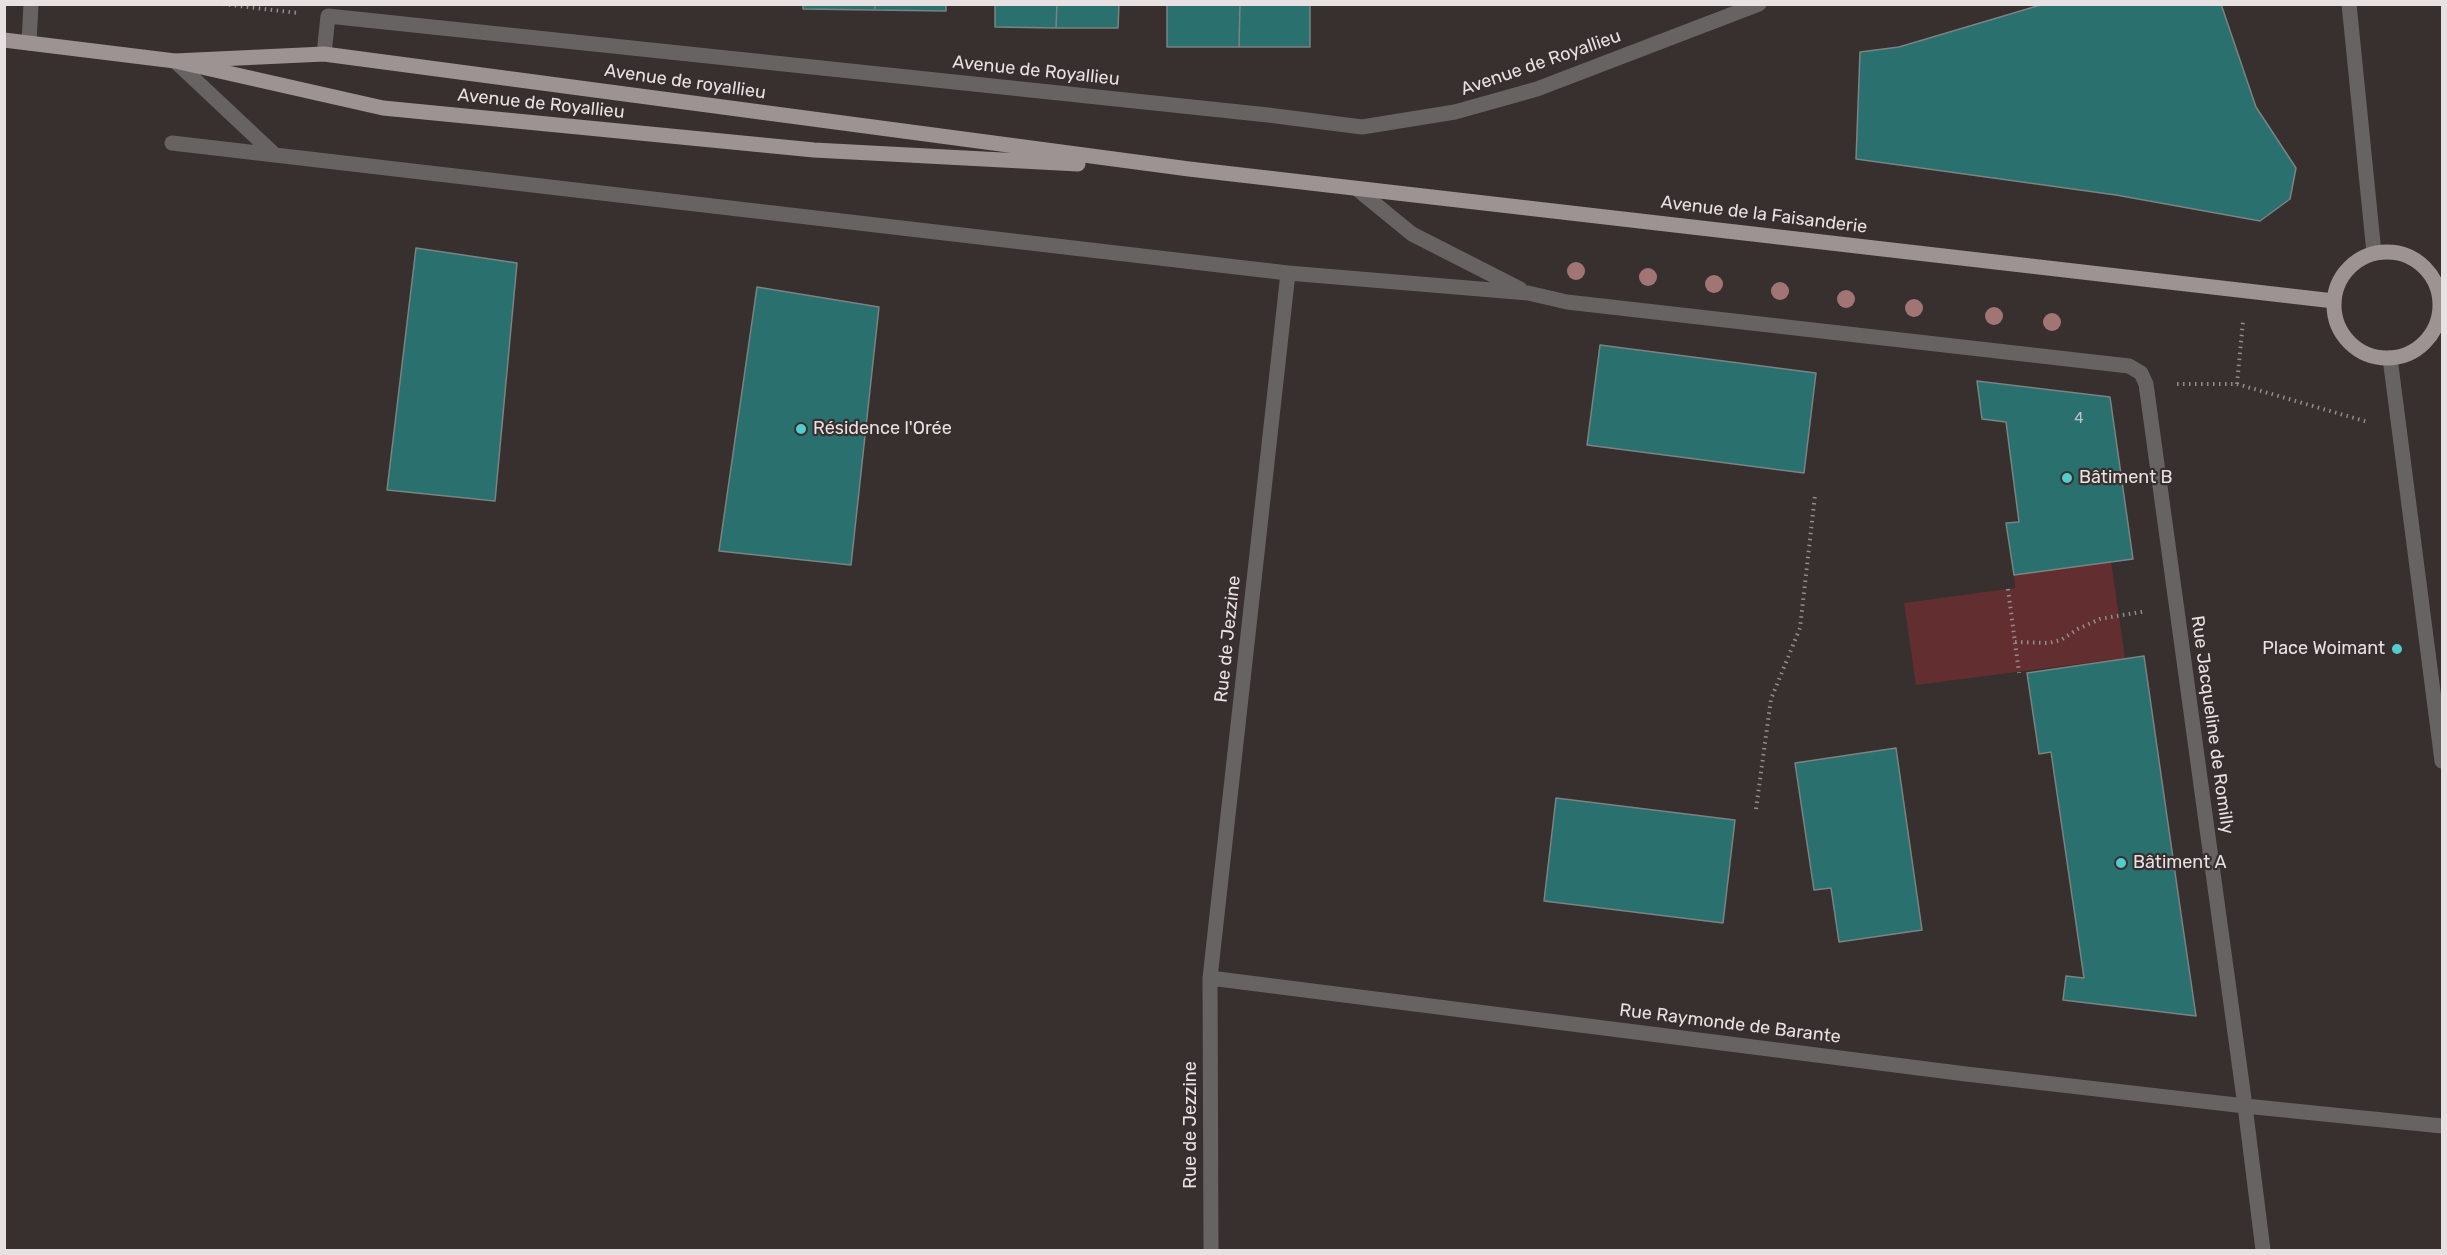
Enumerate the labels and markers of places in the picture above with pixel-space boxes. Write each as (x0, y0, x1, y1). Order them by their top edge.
place label: Résidence l'Orée (813, 418, 952, 440)
marker: Résidence l'Orée (794, 422, 808, 436)
place label: Bâtiment B (2079, 467, 2173, 489)
marker: Bâtiment B (2060, 471, 2074, 485)
place label: Place Woimant (2262, 638, 2385, 660)
marker: Place Woimant (2390, 642, 2404, 656)
place label: Bâtiment A (2133, 852, 2227, 874)
marker: Bâtiment A (2114, 856, 2128, 870)

